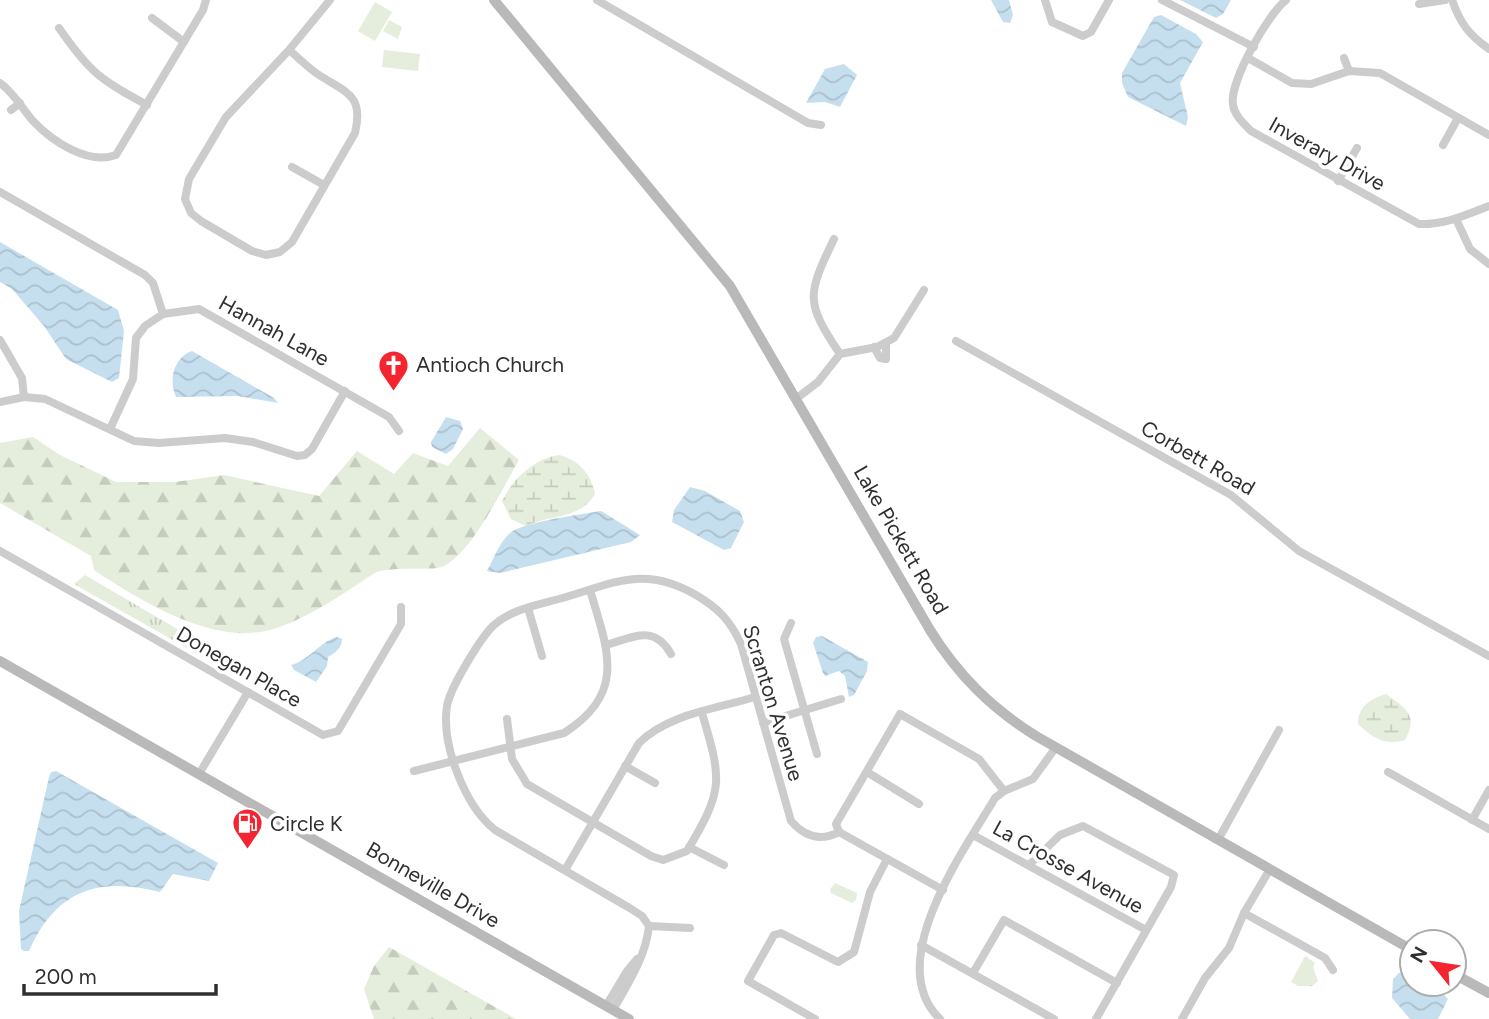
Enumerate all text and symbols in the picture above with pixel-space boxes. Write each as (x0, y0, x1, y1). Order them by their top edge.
street label: Inverary Drive (1265, 111, 1390, 196)
street label: Hannah Lane (215, 290, 334, 371)
church icon: Antioch Church (376, 348, 410, 392)
place label: Antioch Church (416, 352, 564, 377)
street label: Corbett Road (1137, 415, 1260, 500)
street label: Lake Pickett Road (849, 461, 954, 619)
street label: Donegan Place (172, 621, 306, 712)
street label: Scranton Avenue (738, 622, 809, 784)
fuel station icon: Circle K (230, 807, 264, 851)
place label: Circle K (270, 811, 343, 836)
street label: La Crosse Avenue (989, 815, 1148, 918)
street label: Bonneville Drive (362, 836, 504, 933)
north arrow (1398, 928, 1468, 998)
text: N (1405, 943, 1432, 967)
scale bar (24, 953, 217, 997)
text: 200 m (35, 964, 97, 989)

